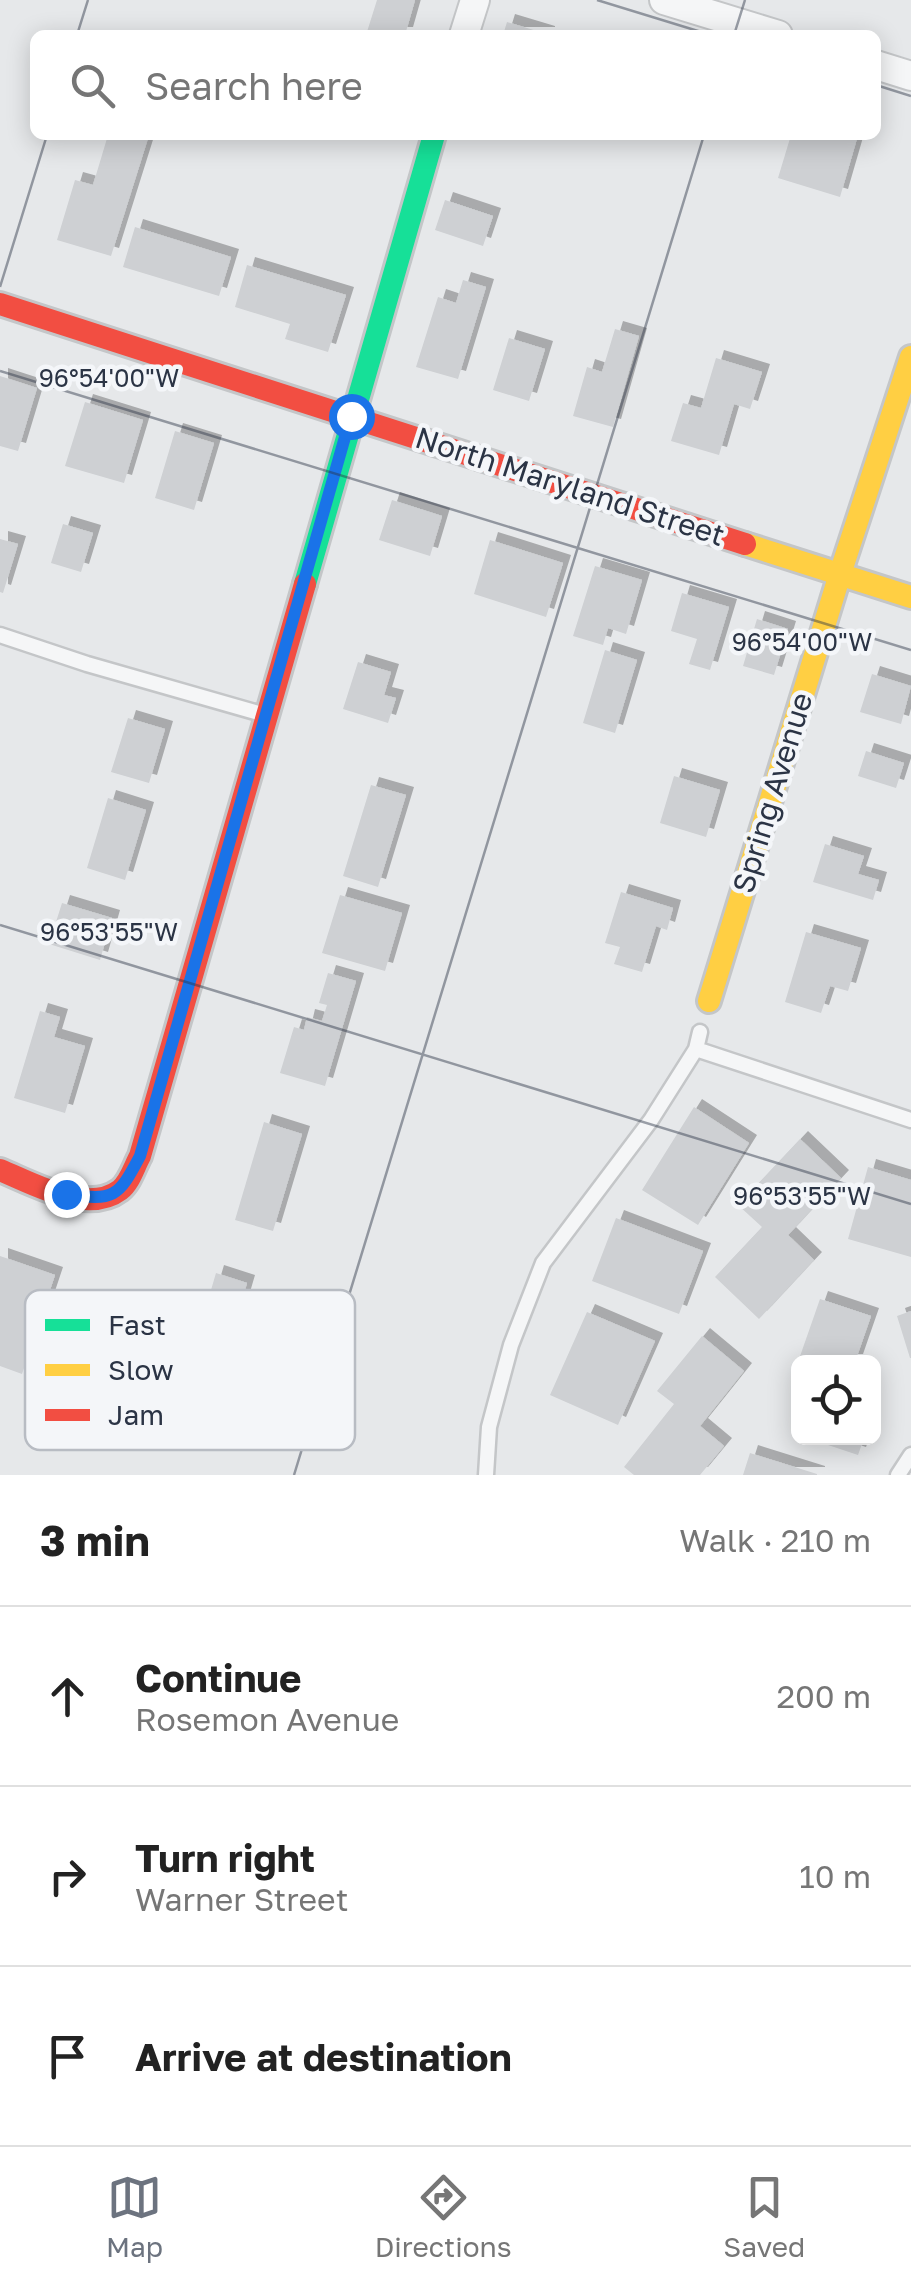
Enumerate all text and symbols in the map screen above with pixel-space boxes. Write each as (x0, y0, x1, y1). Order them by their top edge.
search box (30, 30, 881, 140)
icon: search (65, 58, 120, 113)
text: Search here (145, 63, 363, 108)
text: 96°54'00"W (39, 362, 179, 393)
route start (329, 394, 375, 440)
street label: North Maryland Street (411, 419, 729, 553)
text: 96°54'00"W (732, 626, 872, 657)
street label: Spring Avenue (724, 688, 820, 897)
text: 96°53'55"W (40, 916, 178, 947)
route end (44, 1172, 90, 1218)
text: 96°53'55"W (733, 1180, 871, 1211)
legend (25, 1290, 355, 1450)
text: Fast (108, 1308, 166, 1341)
text: Slow (108, 1353, 174, 1386)
map controls (791, 1355, 881, 1445)
button: locate (791, 1355, 881, 1445)
text: Jam (108, 1398, 164, 1431)
text: 3 min (40, 1515, 150, 1565)
text: Walk · 210 m (679, 1521, 871, 1559)
text: Continue (135, 1655, 301, 1700)
icon: ahead (40, 1669, 95, 1724)
text: 200 m (776, 1677, 871, 1715)
text: Rosemon Avenue (135, 1700, 399, 1738)
text: Turn right (135, 1835, 315, 1880)
icon: right (40, 1849, 95, 1904)
text: 10 m (799, 1857, 871, 1895)
text: Warner Street (135, 1880, 348, 1918)
icon: arrive (40, 2029, 95, 2084)
text: Arrive at destination (135, 2034, 512, 2079)
tab: Map (106, 2170, 163, 2263)
tab: Directions (375, 2170, 512, 2263)
tab: Saved (723, 2170, 805, 2263)

